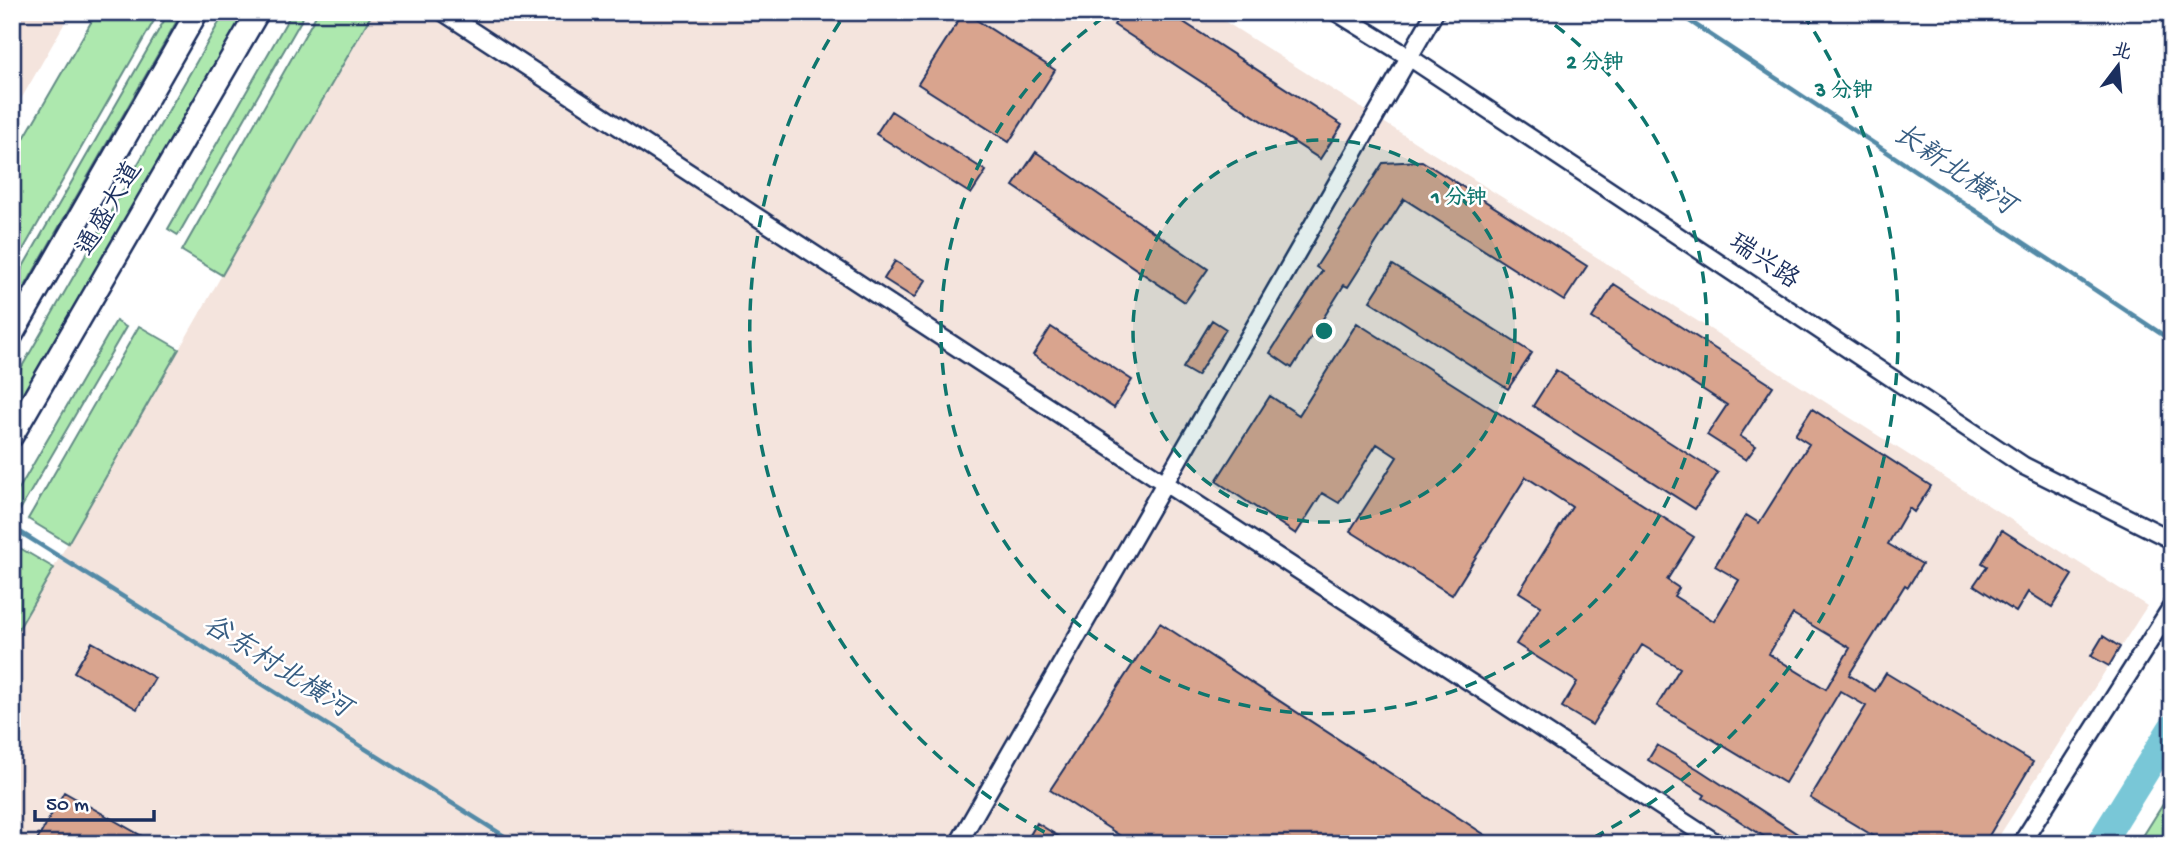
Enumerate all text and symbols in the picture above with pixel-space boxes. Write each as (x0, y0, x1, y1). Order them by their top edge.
north arrow (2082, 32, 2152, 102)
text: 北 (2109, 39, 2134, 67)
text: 2 分钟 (1566, 51, 1624, 77)
text: 3 分钟 (1814, 79, 1873, 105)
water label: 长新北横河 (1886, 117, 2024, 226)
street label: 通盛大道 (70, 156, 150, 263)
text: 1 分钟 (1430, 186, 1487, 212)
street label: 瑞兴路 (1722, 227, 1805, 298)
centre of rings (1312, 319, 1336, 343)
water label: 谷东村北横河 (196, 609, 360, 729)
scale bar (35, 779, 154, 823)
text: 50 m (46, 794, 89, 819)

